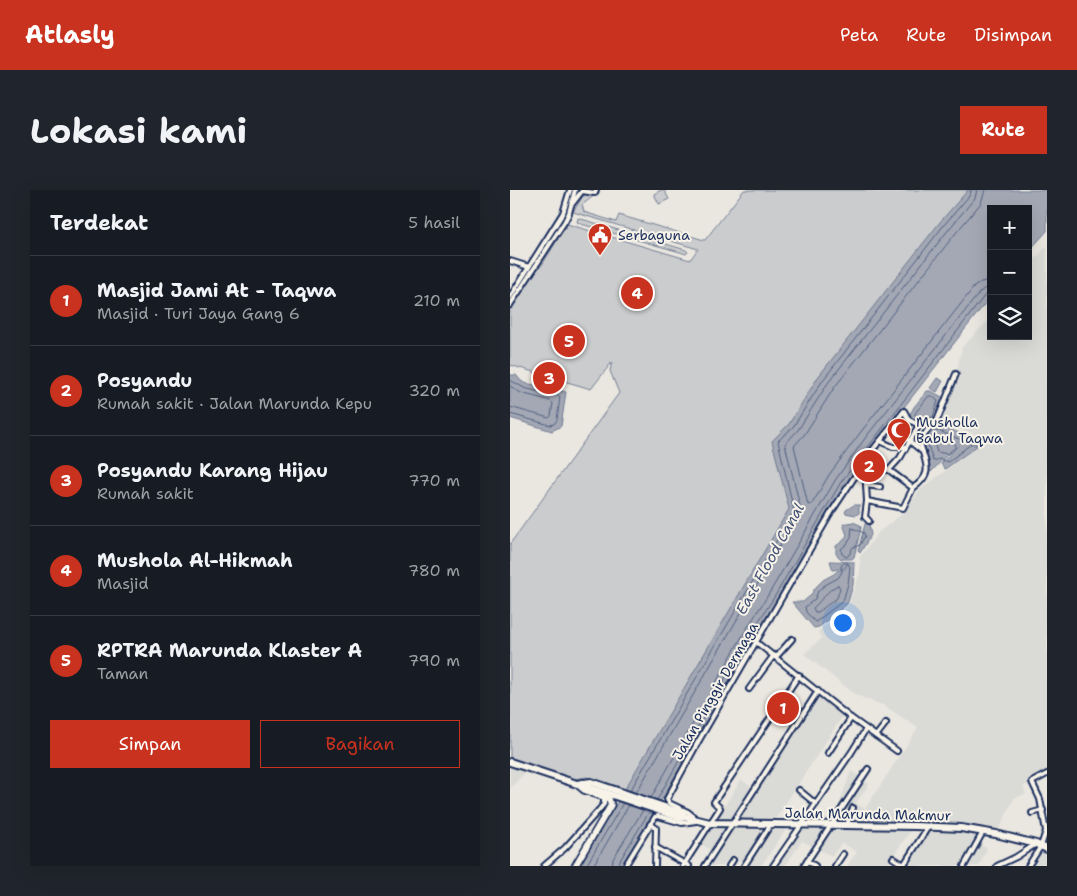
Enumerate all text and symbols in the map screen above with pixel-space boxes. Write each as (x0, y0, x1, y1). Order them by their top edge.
text: Atlasly (25, 19, 115, 51)
text: Peta (840, 23, 878, 47)
text: Rute (906, 23, 946, 47)
text: Disimpan (974, 23, 1052, 47)
button: Rute (960, 106, 1047, 154)
text: Lokasi kami (30, 107, 247, 154)
map controls (987, 205, 1032, 340)
button: + (987, 205, 1032, 250)
text: Terdekat (50, 209, 148, 237)
text: 5 hasil (408, 212, 460, 233)
public building icon: Serbaguna (587, 222, 613, 256)
place label: Serbaguna (618, 226, 690, 244)
button: − (987, 250, 1032, 295)
pin: 4 (621, 274, 653, 312)
text: Masjid Jami At - Taqwa (97, 278, 336, 303)
text: 1 (62, 290, 70, 311)
text: 210 m (413, 290, 460, 311)
button: layers (987, 295, 1032, 340)
text: Masjid · Turi Jaya Gang 6 (97, 303, 300, 324)
pin: 5 (553, 322, 585, 360)
pin: 3 (533, 359, 565, 397)
text: Posyandu (97, 368, 192, 393)
text: 2 (60, 380, 72, 401)
text: 320 m (409, 380, 460, 401)
text: Rumah sakit · Jalan Marunda Kepu (97, 393, 372, 414)
place label: Musholla Babul Taqwa (916, 413, 1003, 447)
mosque icon: Musholla Babul Taqwa (886, 417, 912, 451)
pin: 2 (853, 447, 885, 485)
text: Posyandu Karang Hijau (97, 458, 328, 483)
text: 3 (60, 470, 72, 491)
text: 770 m (408, 470, 460, 491)
text: Rumah sakit (97, 483, 194, 504)
water label: East Flood Canal (731, 500, 809, 618)
text: Mushola Al-Hikmah (97, 548, 293, 573)
text: 4 (60, 560, 72, 581)
text: 780 m (408, 560, 460, 581)
text: Masjid (97, 573, 149, 594)
your location (830, 610, 856, 636)
street label: Jalan Pinggir Dermaga (668, 619, 762, 763)
text: RPTRA Marunda Klaster A (97, 638, 362, 663)
text: 5 (61, 650, 71, 671)
text: 790 m (408, 650, 460, 671)
text: Taman (97, 663, 148, 684)
pin: 1 (767, 689, 799, 727)
button: Simpan (50, 720, 250, 768)
button: Bagikan (260, 720, 460, 768)
street label: Jalan Marunda Makmur (785, 804, 952, 824)

